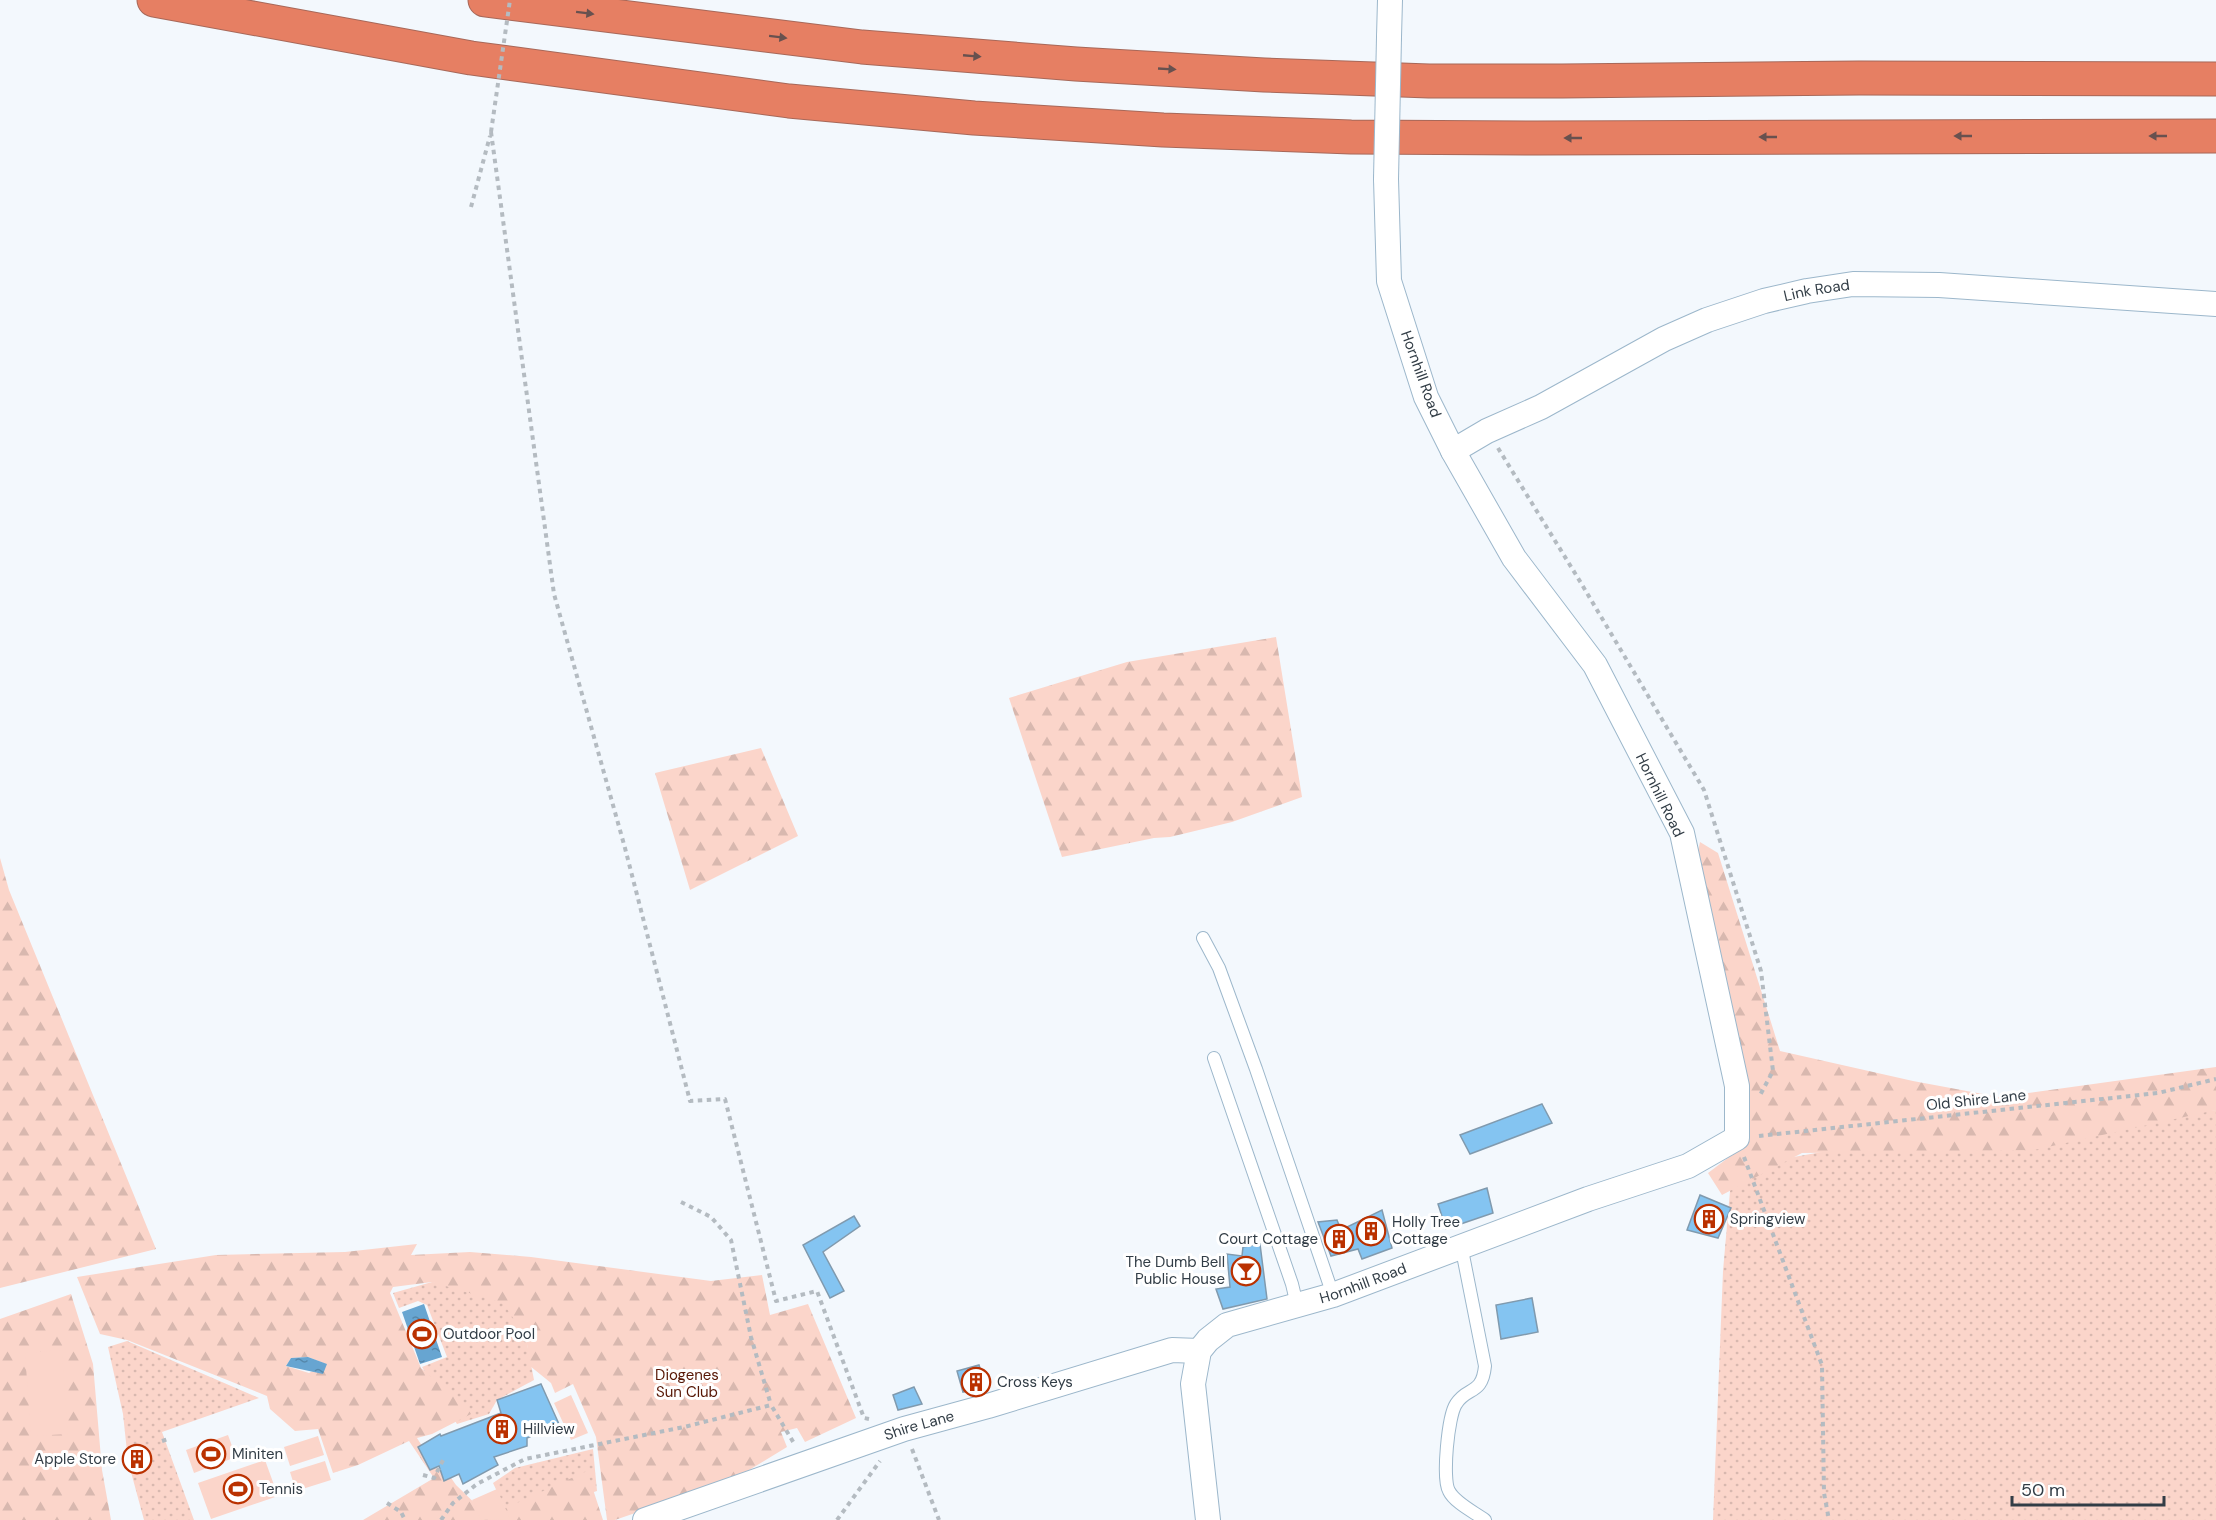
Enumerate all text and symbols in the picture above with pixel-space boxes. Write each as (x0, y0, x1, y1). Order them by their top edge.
one-way arrow (575, 8, 594, 17)
one-way arrow (769, 32, 788, 41)
one-way arrow (963, 51, 982, 61)
one-way arrow (1157, 65, 1176, 74)
one-way arrow (1953, 131, 1972, 141)
one-way arrow (2148, 131, 2167, 141)
one-way arrow (1758, 132, 1777, 142)
one-way arrow (1563, 133, 1582, 143)
street label: Link Road (1782, 275, 1851, 306)
street label: Hornhill Road (1396, 328, 1446, 420)
street label: Hornhill Road (1631, 750, 1689, 840)
street label: Old Shire Lane (1925, 1085, 2027, 1115)
building icon: Springview (1693, 1203, 1725, 1235)
place label: Springview (1730, 1209, 1806, 1229)
place label: Holly Tree Cottage (1392, 1212, 1460, 1249)
building icon: Holly Tree Cottage (1355, 1215, 1387, 1247)
building icon: Court Cottage (1323, 1223, 1355, 1255)
place label: Court Cottage (1218, 1229, 1318, 1249)
place label: The Dumb Bell Public House (1126, 1252, 1225, 1289)
bar icon: The Dumb Bell Public House (1230, 1255, 1262, 1287)
street label: Hornhill Road (1317, 1258, 1409, 1308)
sports icon: Outdoor Pool (406, 1318, 438, 1350)
place label: Outdoor Pool (443, 1324, 535, 1344)
park label: Diogenes Sun Club (655, 1365, 719, 1402)
building icon: Cross Keys (960, 1366, 992, 1398)
place label: Cross Keys (997, 1372, 1073, 1392)
street label: Shire Lane (881, 1406, 956, 1445)
building icon: Hillview (486, 1413, 518, 1445)
place label: Hillview (523, 1419, 575, 1439)
sports icon: Miniten (195, 1438, 227, 1470)
building icon: Apple Store (121, 1443, 153, 1475)
place label: Miniten (232, 1444, 283, 1464)
place label: Apple Store (34, 1449, 116, 1469)
scale bar (2012, 1469, 2164, 1507)
sports icon: Tennis (222, 1473, 254, 1505)
text: 50 m (2021, 1478, 2065, 1502)
place label: Tennis (259, 1479, 303, 1499)

